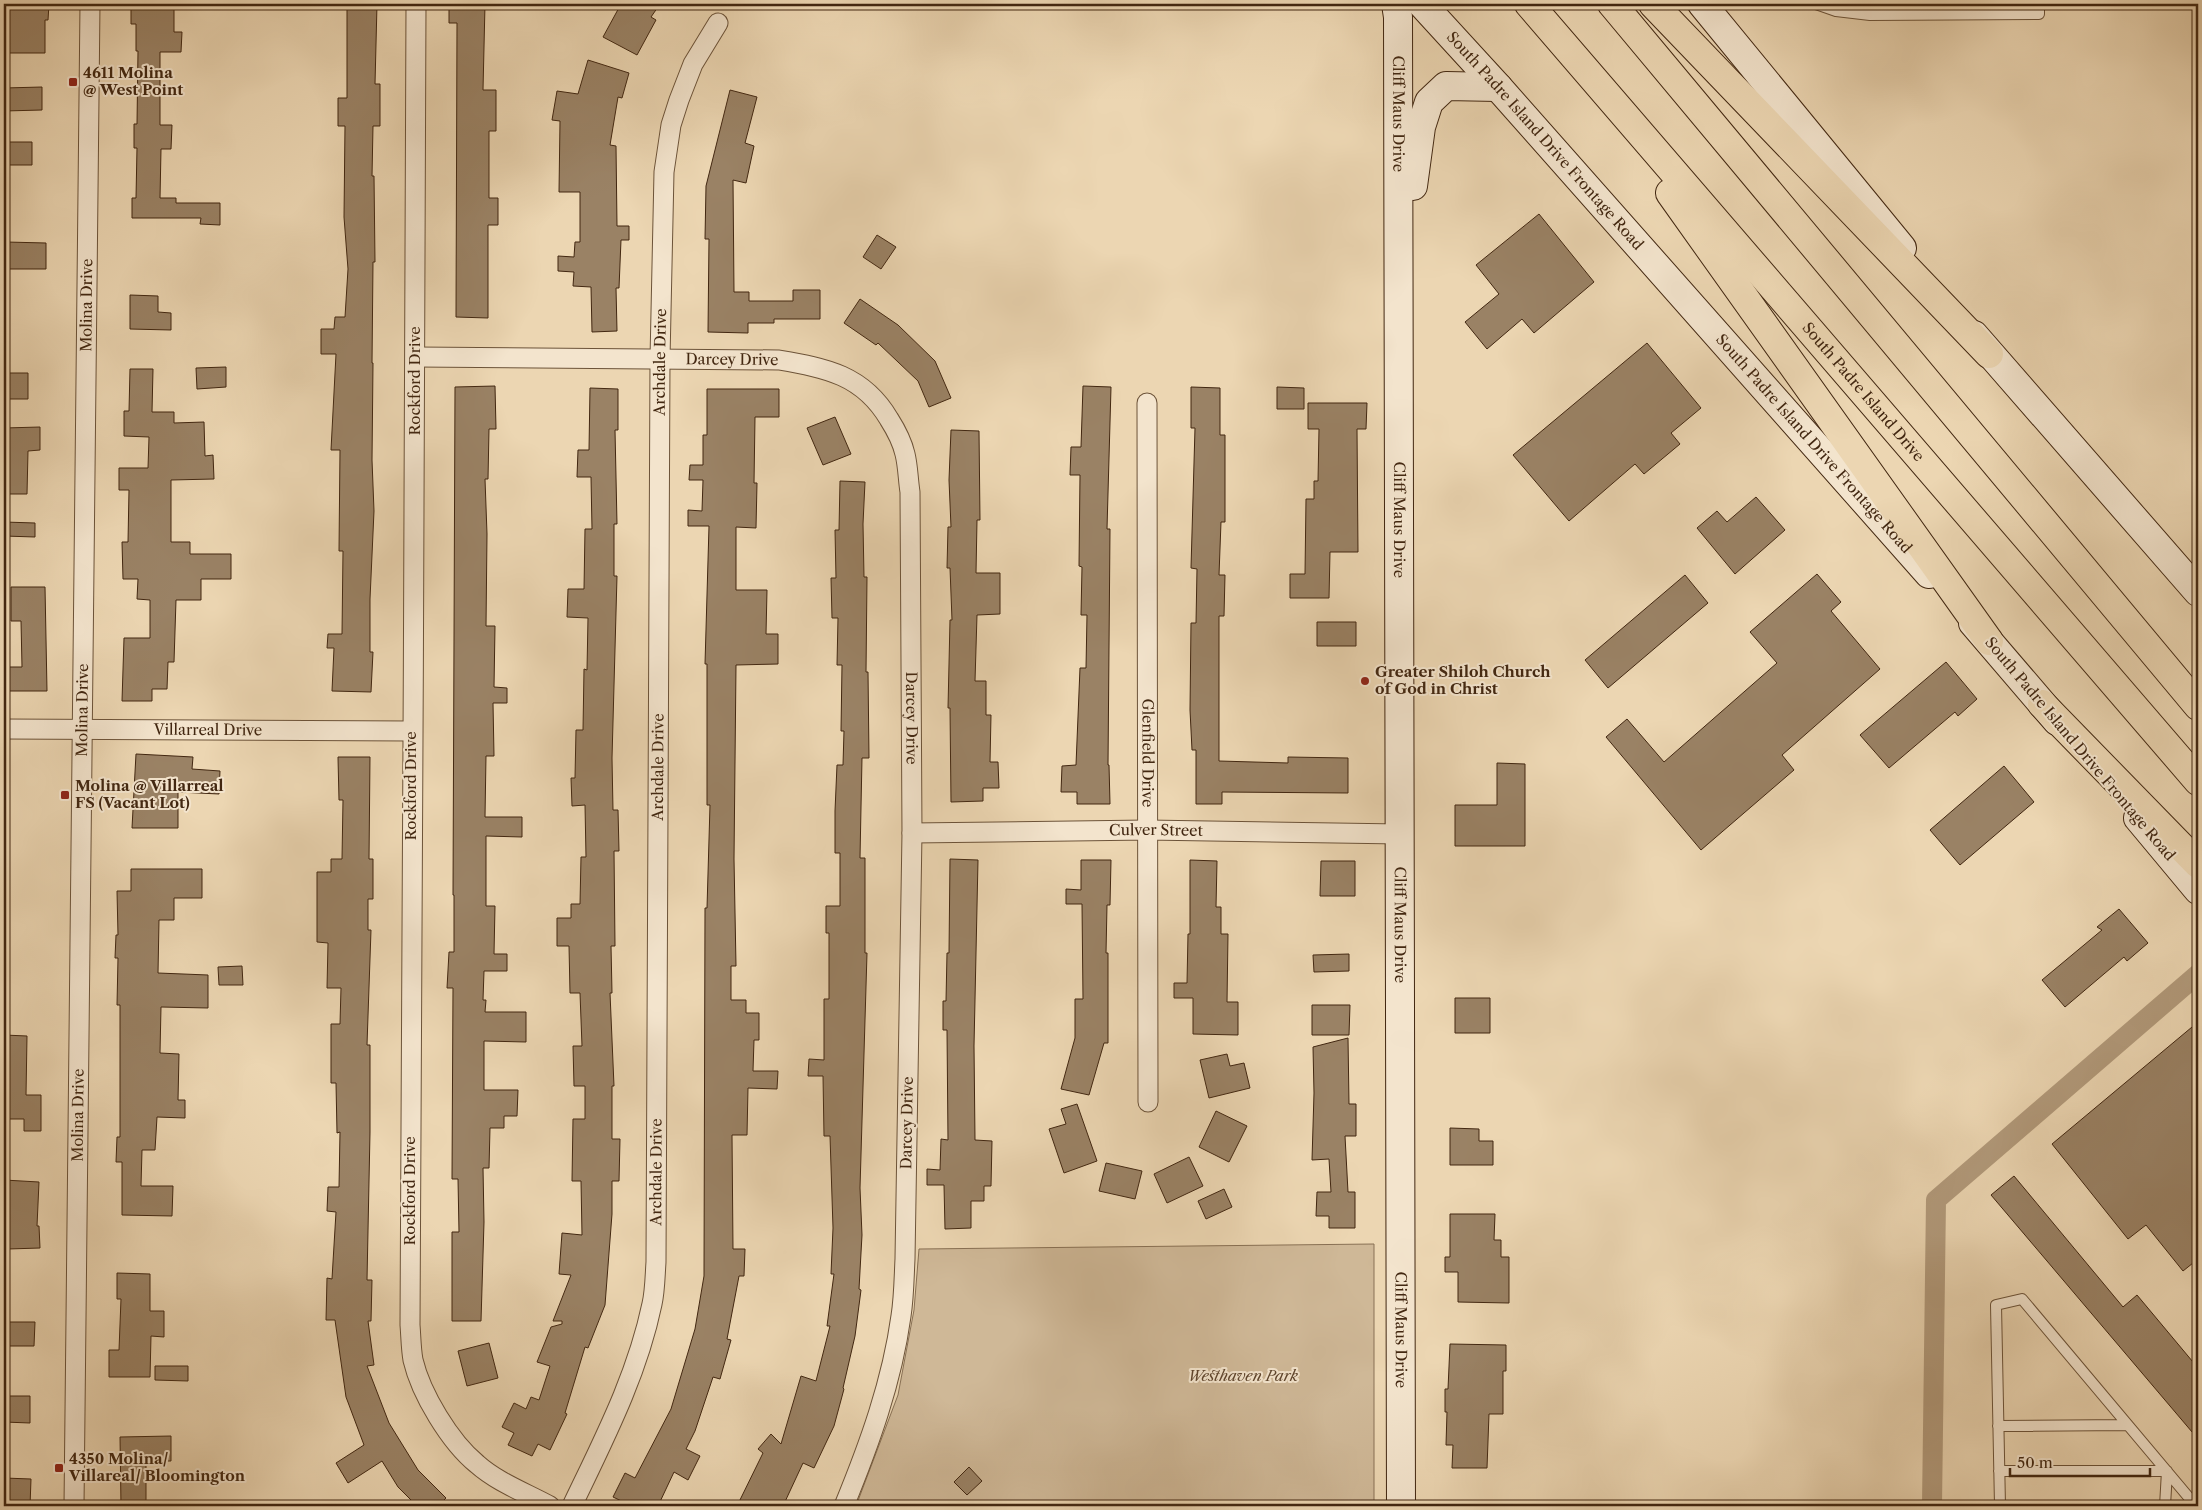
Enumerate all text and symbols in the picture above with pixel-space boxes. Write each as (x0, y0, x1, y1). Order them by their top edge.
street label: South Padre Island Drive Frontage Road (1443, 27, 1648, 254)
street label: Cliff Maus Drive (1389, 55, 1408, 172)
place label: 4611 Molina @ West Point (83, 63, 183, 99)
marker: 4611 Molina @ West Point (67, 76, 79, 88)
street label: Molina Drive (76, 258, 96, 352)
street label: Archdale Drive (650, 308, 670, 417)
street label: South Padre Island Drive (1798, 318, 1929, 465)
street label: Rockford Drive (405, 326, 424, 436)
street label: South Padre Island Drive Frontage Road (1712, 330, 1916, 557)
street label: Darcey Drive (685, 349, 779, 369)
street label: Cliff Maus Drive (1390, 461, 1409, 578)
street label: South Padre Island Drive Frontage Road (1981, 633, 2180, 864)
place label: Greater Shiloh Church of God in Christ (1375, 662, 1551, 698)
street label: Molina Drive (72, 663, 92, 757)
street label: Darcey Drive (902, 671, 922, 765)
marker: Greater Shiloh Church of God in Christ (1359, 675, 1371, 687)
street label: Glenfield Drive (1138, 699, 1158, 807)
street label: Archdale Drive (648, 713, 667, 822)
street label: Villarreal Drive (153, 720, 262, 739)
street label: Rockford Drive (401, 731, 420, 841)
place label: Molina @ Villarreal FS (Vacant Lot) (75, 776, 224, 812)
marker: Molina @ Villarreal FS (Vacant Lot) (59, 789, 71, 801)
street label: Culver Street (1109, 820, 1204, 840)
street label: Cliff Maus Drive (1391, 866, 1410, 983)
street label: Molina Drive (68, 1068, 88, 1162)
street label: Darcey Drive (896, 1076, 917, 1170)
street label: Archdale Drive (646, 1118, 666, 1227)
street label: Rockford Drive (400, 1136, 419, 1246)
street label: Cliff Maus Drive (1392, 1271, 1411, 1388)
park label: Westhaven Park (1188, 1366, 1298, 1385)
scale bar (2010, 1445, 2150, 1477)
place label: 4350 Molina/ Villareal/ Bloomington (68, 1449, 246, 1485)
text: 50 m (2017, 1453, 2053, 1472)
marker: 4350 Molina/ Villareal/ Bloomington (53, 1462, 65, 1474)

